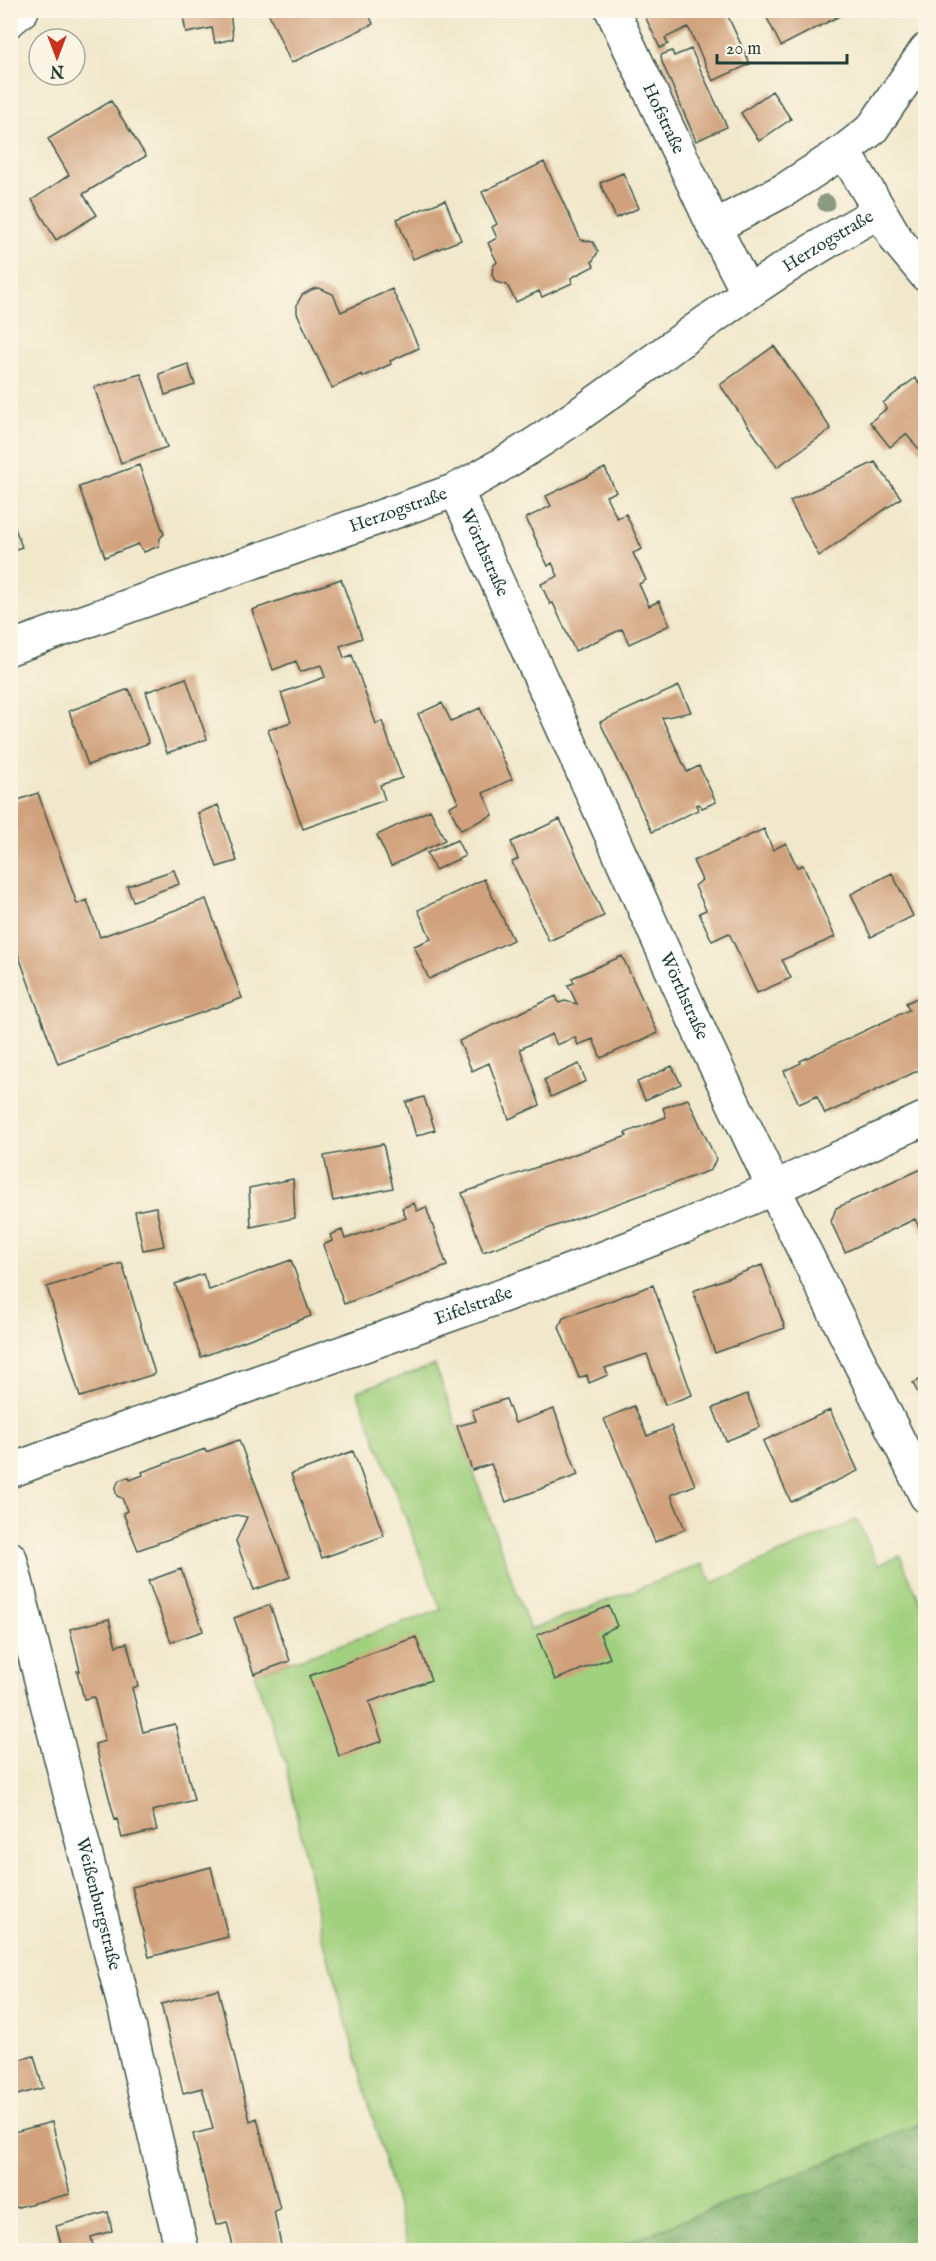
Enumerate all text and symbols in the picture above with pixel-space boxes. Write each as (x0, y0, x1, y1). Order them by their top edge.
north arrow (27, 27, 87, 87)
scale bar (717, 27, 848, 65)
text: 20 m (726, 38, 761, 61)
text: N (50, 60, 65, 80)
street label: Hofstraße (637, 79, 690, 158)
street label: Herzogstraße (778, 205, 878, 278)
street label: Herzogstraße (346, 482, 450, 538)
street label: Wörthstraße (455, 506, 514, 600)
street label: Wörthstraße (654, 949, 713, 1043)
street label: Eifelstraße (431, 1282, 516, 1331)
street label: Weißenburgstraße (70, 1835, 126, 1973)

